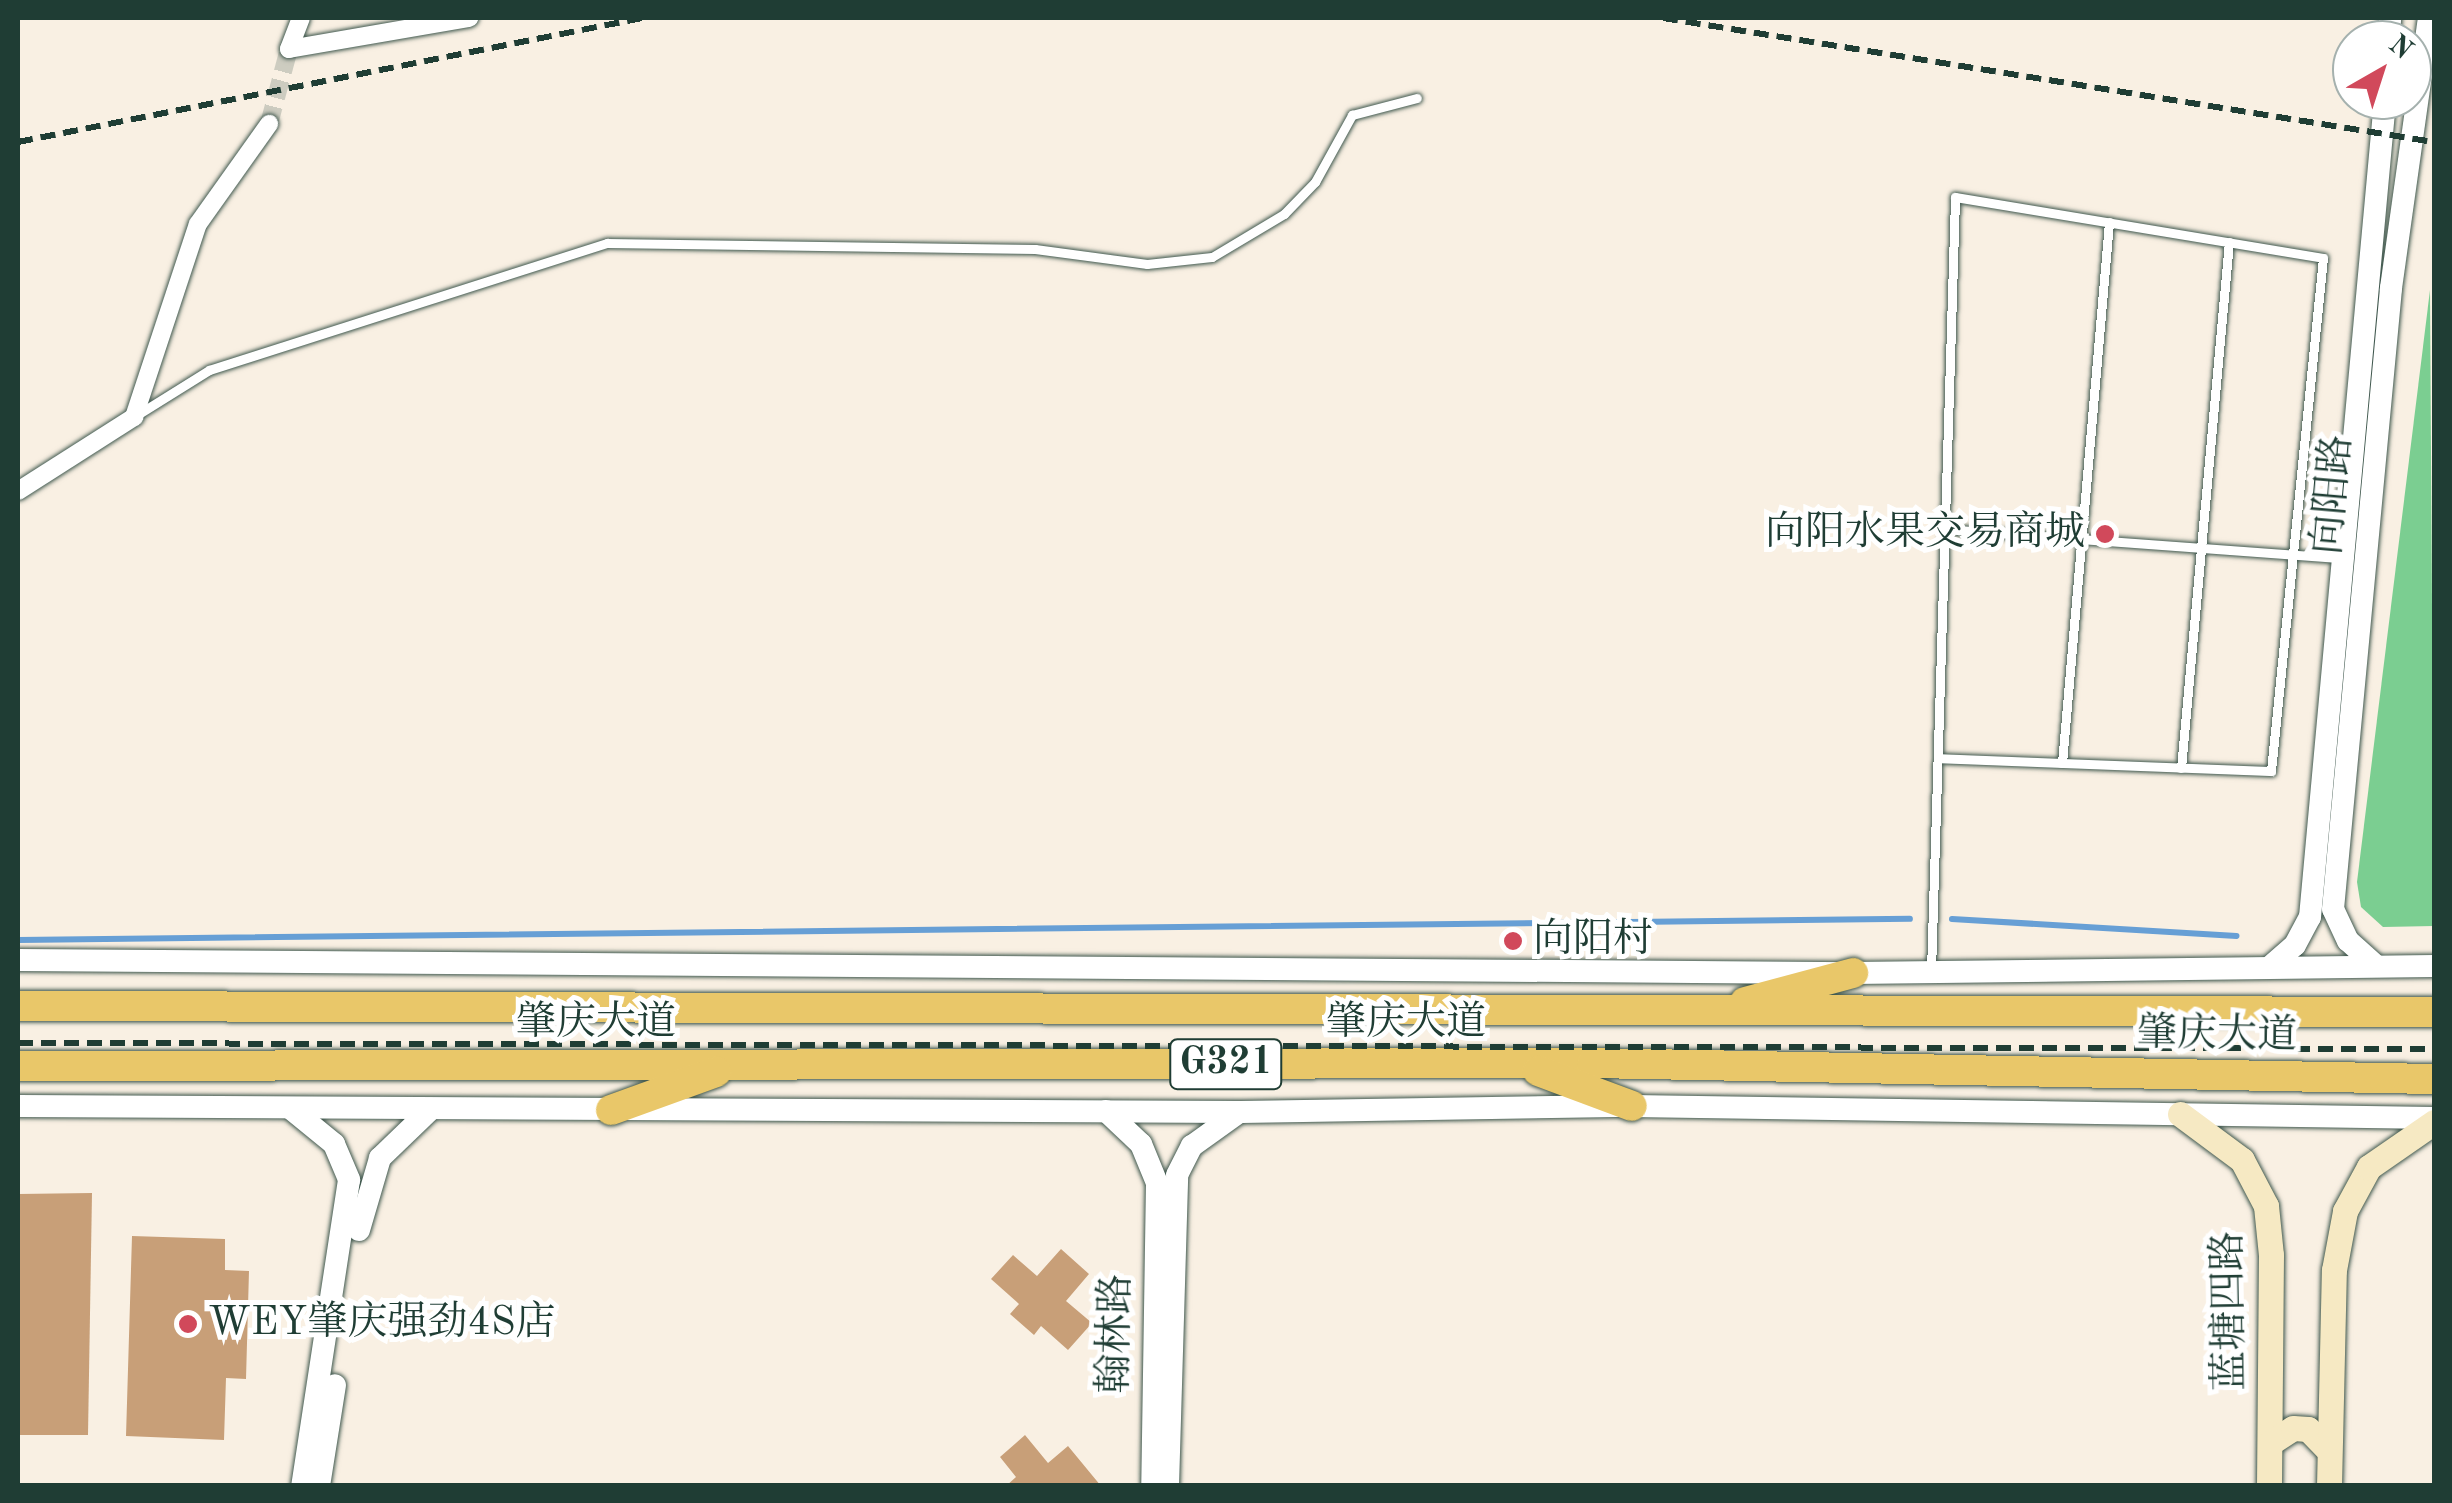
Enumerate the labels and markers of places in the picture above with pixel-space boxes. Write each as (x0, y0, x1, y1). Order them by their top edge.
place label: 向阳水果交易商城 (1765, 510, 2085, 558)
marker: 向阳水果交易商城 (2094, 523, 2116, 545)
place label: 向阳村 (1533, 917, 1653, 965)
marker: 向阳村 (1502, 930, 1524, 952)
place label: WEY肇庆强劲4S店 (208, 1300, 555, 1348)
marker: WEY肇庆强劲4S店 (177, 1313, 199, 1335)

